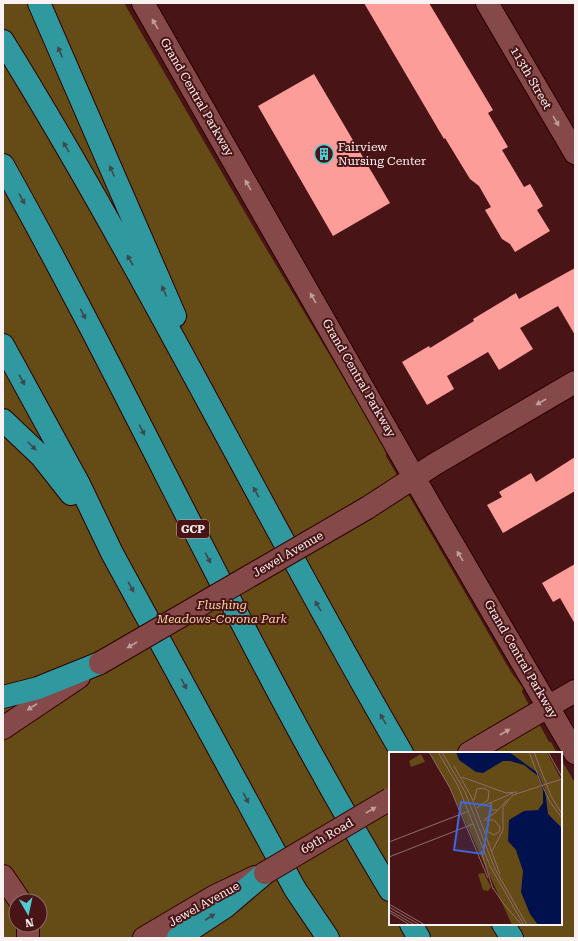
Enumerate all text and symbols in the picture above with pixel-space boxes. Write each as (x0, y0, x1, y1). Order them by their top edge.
one-way arrow (152, 18, 159, 30)
street label: Grand Central Parkway (157, 35, 237, 159)
street label: 113th Street (507, 44, 555, 112)
one-way arrow (56, 46, 62, 58)
one-way arrow (553, 115, 560, 127)
place label: Fairview Nursing Center (338, 140, 426, 168)
one-way arrow (63, 141, 70, 153)
building icon: Fairview Nursing Center (313, 143, 335, 165)
one-way arrow (108, 165, 114, 177)
one-way arrow (244, 179, 251, 191)
one-way arrow (18, 193, 25, 205)
one-way arrow (126, 255, 133, 266)
one-way arrow (160, 284, 166, 296)
one-way arrow (309, 292, 316, 304)
one-way arrow (80, 308, 86, 320)
street label: Grand Central Parkway (319, 316, 399, 440)
one-way arrow (18, 374, 25, 385)
one-way arrow (535, 399, 547, 406)
one-way arrow (139, 424, 145, 435)
one-way arrow (27, 441, 37, 451)
one-way arrow (252, 486, 259, 498)
road number: GCP (177, 520, 209, 538)
street label: Jewel Avenue (250, 528, 326, 580)
one-way arrow (457, 550, 464, 562)
one-way arrow (205, 552, 211, 564)
one-way arrow (128, 582, 134, 593)
street label: Grand Central Parkway (481, 597, 561, 721)
park label: Flushing Meadows-Corona Park (156, 598, 287, 626)
one-way arrow (315, 600, 322, 612)
one-way arrow (126, 641, 138, 648)
one-way arrow (181, 678, 187, 690)
one-way arrow (27, 704, 38, 711)
one-way arrow (379, 713, 386, 725)
one-way arrow (499, 729, 511, 736)
inset map (389, 752, 562, 925)
one-way arrow (243, 792, 249, 804)
one-way arrow (365, 807, 377, 814)
street label: 69th Road (298, 815, 356, 857)
street label: Jewel Avenue (166, 879, 242, 929)
north arrow (8, 893, 48, 933)
one-way arrow (205, 913, 215, 921)
text: N (24, 915, 35, 930)

